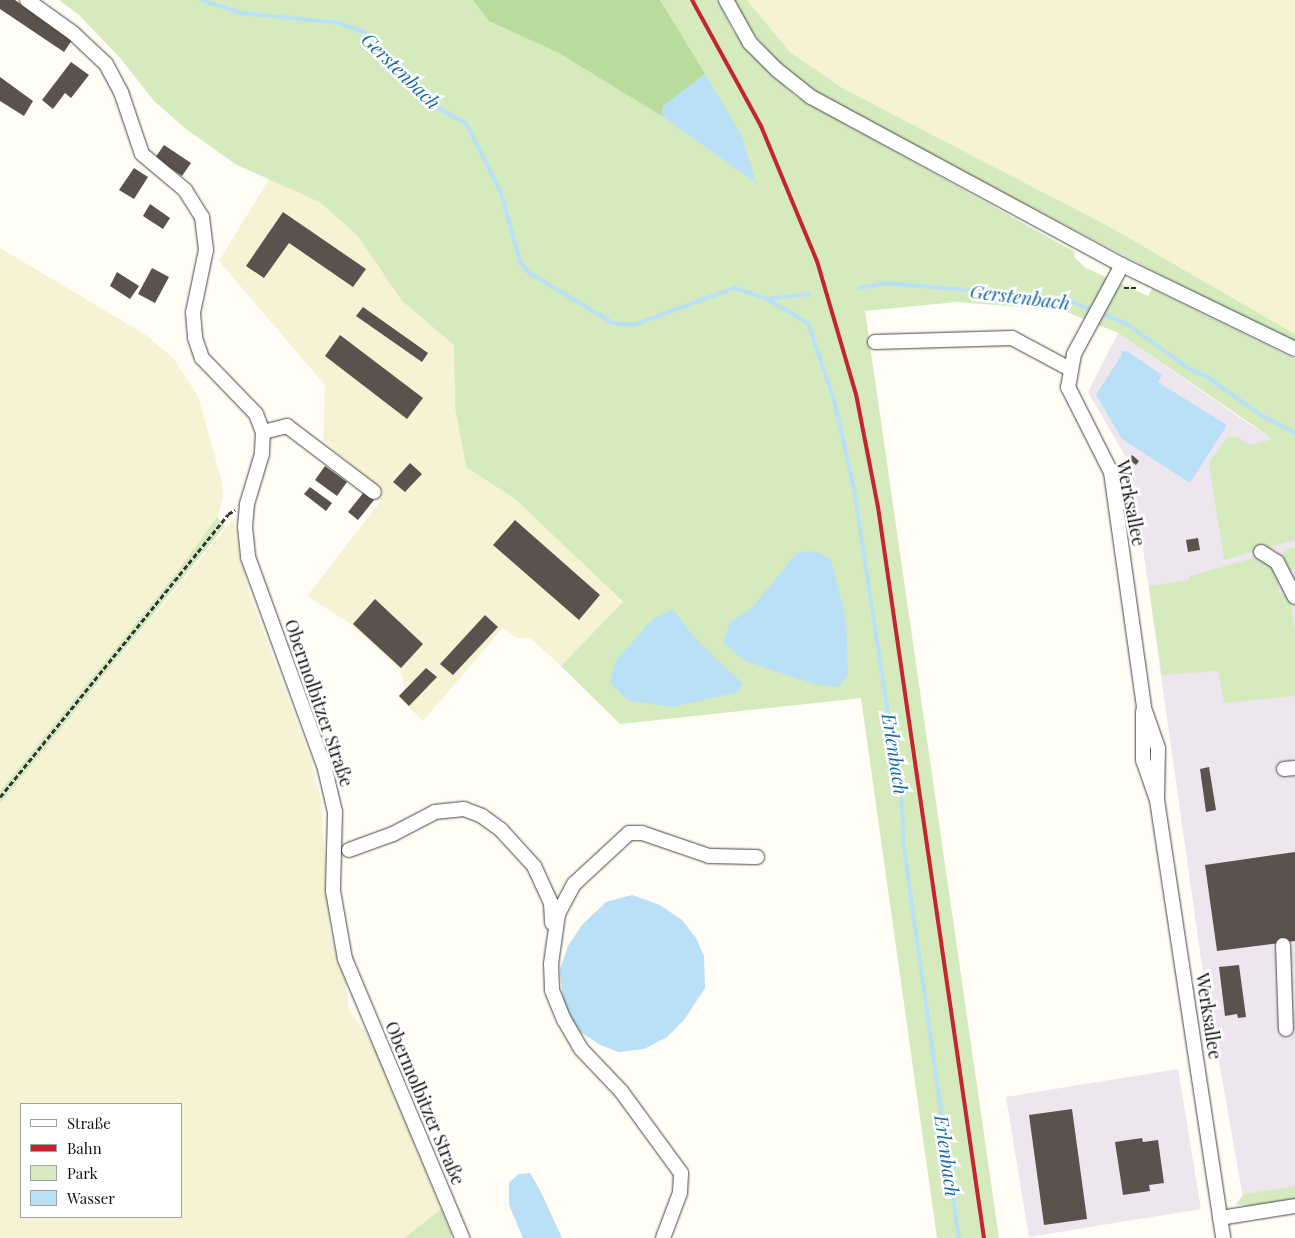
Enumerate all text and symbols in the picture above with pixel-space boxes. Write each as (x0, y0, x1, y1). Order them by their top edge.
water label: Gerstenbach (357, 28, 445, 114)
water label: Gerstenbach (969, 280, 1071, 314)
street label: Werksallee (1112, 458, 1150, 548)
street label: Obermolbitzer Straße (280, 616, 358, 790)
water label: Erlenbach (877, 712, 913, 796)
street label: Werksallee (1192, 971, 1226, 1061)
street label: Obermolbitzer Straße (381, 1018, 469, 1188)
legend (20, 1103, 182, 1218)
text: Straße (67, 1113, 111, 1133)
water label: Erlenbach (930, 1114, 964, 1198)
text: Bahn (67, 1138, 102, 1158)
text: Park (67, 1163, 98, 1183)
text: Wasser (67, 1188, 115, 1208)

